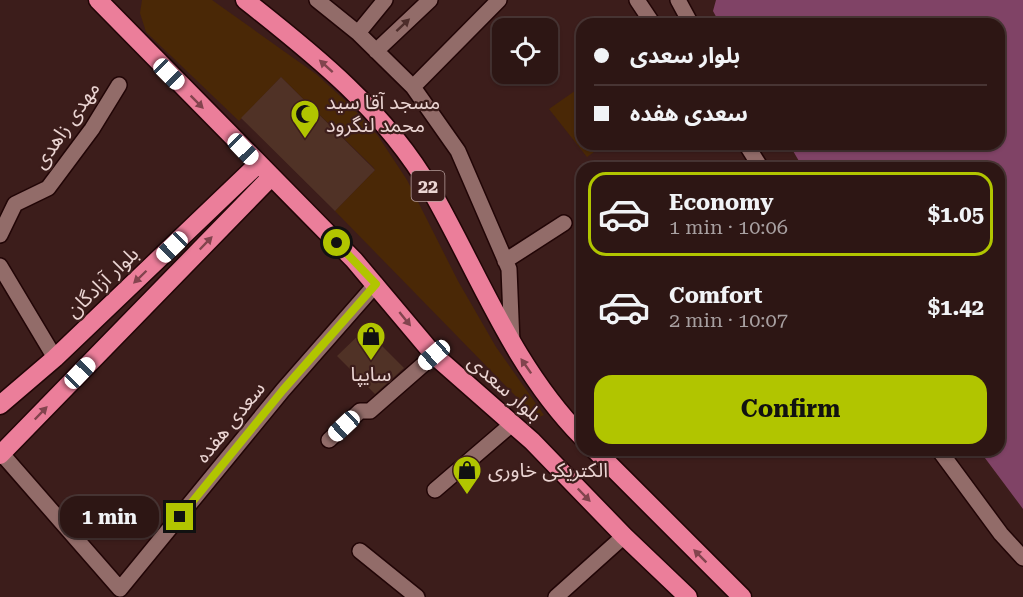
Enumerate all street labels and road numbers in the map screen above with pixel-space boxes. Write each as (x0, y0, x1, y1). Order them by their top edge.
street label: مهدی زاهدی (27, 77, 105, 173)
road number: 22 (412, 171, 444, 201)
street label: بلوار آزادگان (61, 242, 143, 322)
street label: بلوار سعدی (463, 349, 547, 427)
street label: سعدی هفده (190, 377, 270, 467)

